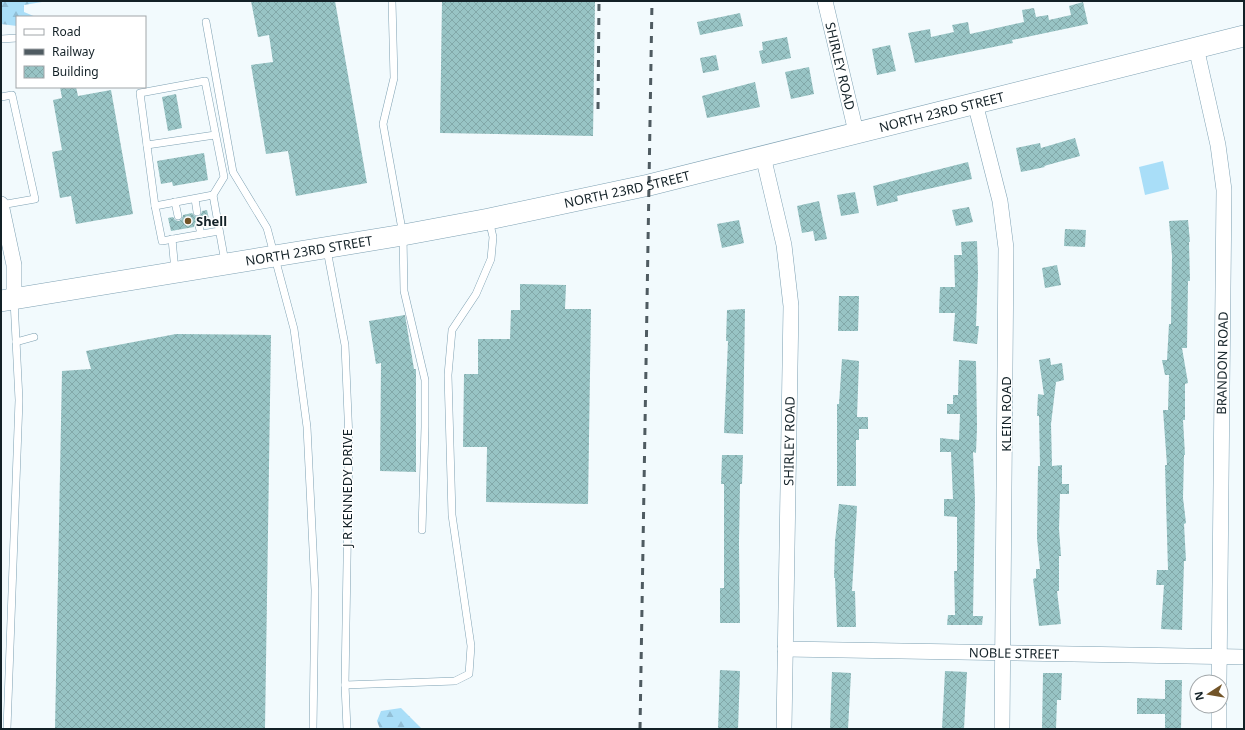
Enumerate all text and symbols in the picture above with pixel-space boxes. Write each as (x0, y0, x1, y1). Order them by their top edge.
legend (16, 16, 146, 88)
street label: SHIRLEY ROAD (821, 20, 860, 112)
text: Road (52, 23, 81, 40)
text: Railway (52, 43, 96, 60)
text: Building (52, 63, 99, 80)
street label: NORTH 23RD STREET (877, 87, 1007, 136)
street label: NORTH 23RD STREET (562, 166, 692, 212)
place label: Shell (196, 212, 227, 230)
marker: Shell (183, 216, 193, 226)
street label: NORTH 23RD STREET (244, 231, 374, 270)
street label: BRANDON ROAD (1212, 311, 1232, 415)
street label: KLEIN ROAD (997, 376, 1015, 452)
street label: SHIRLEY ROAD (779, 396, 799, 486)
street label: J R KENNEDY DRIVE (338, 429, 356, 549)
street label: NOBLE STREET (969, 643, 1060, 663)
north arrow (1189, 674, 1229, 714)
text: N (1190, 690, 1207, 702)

